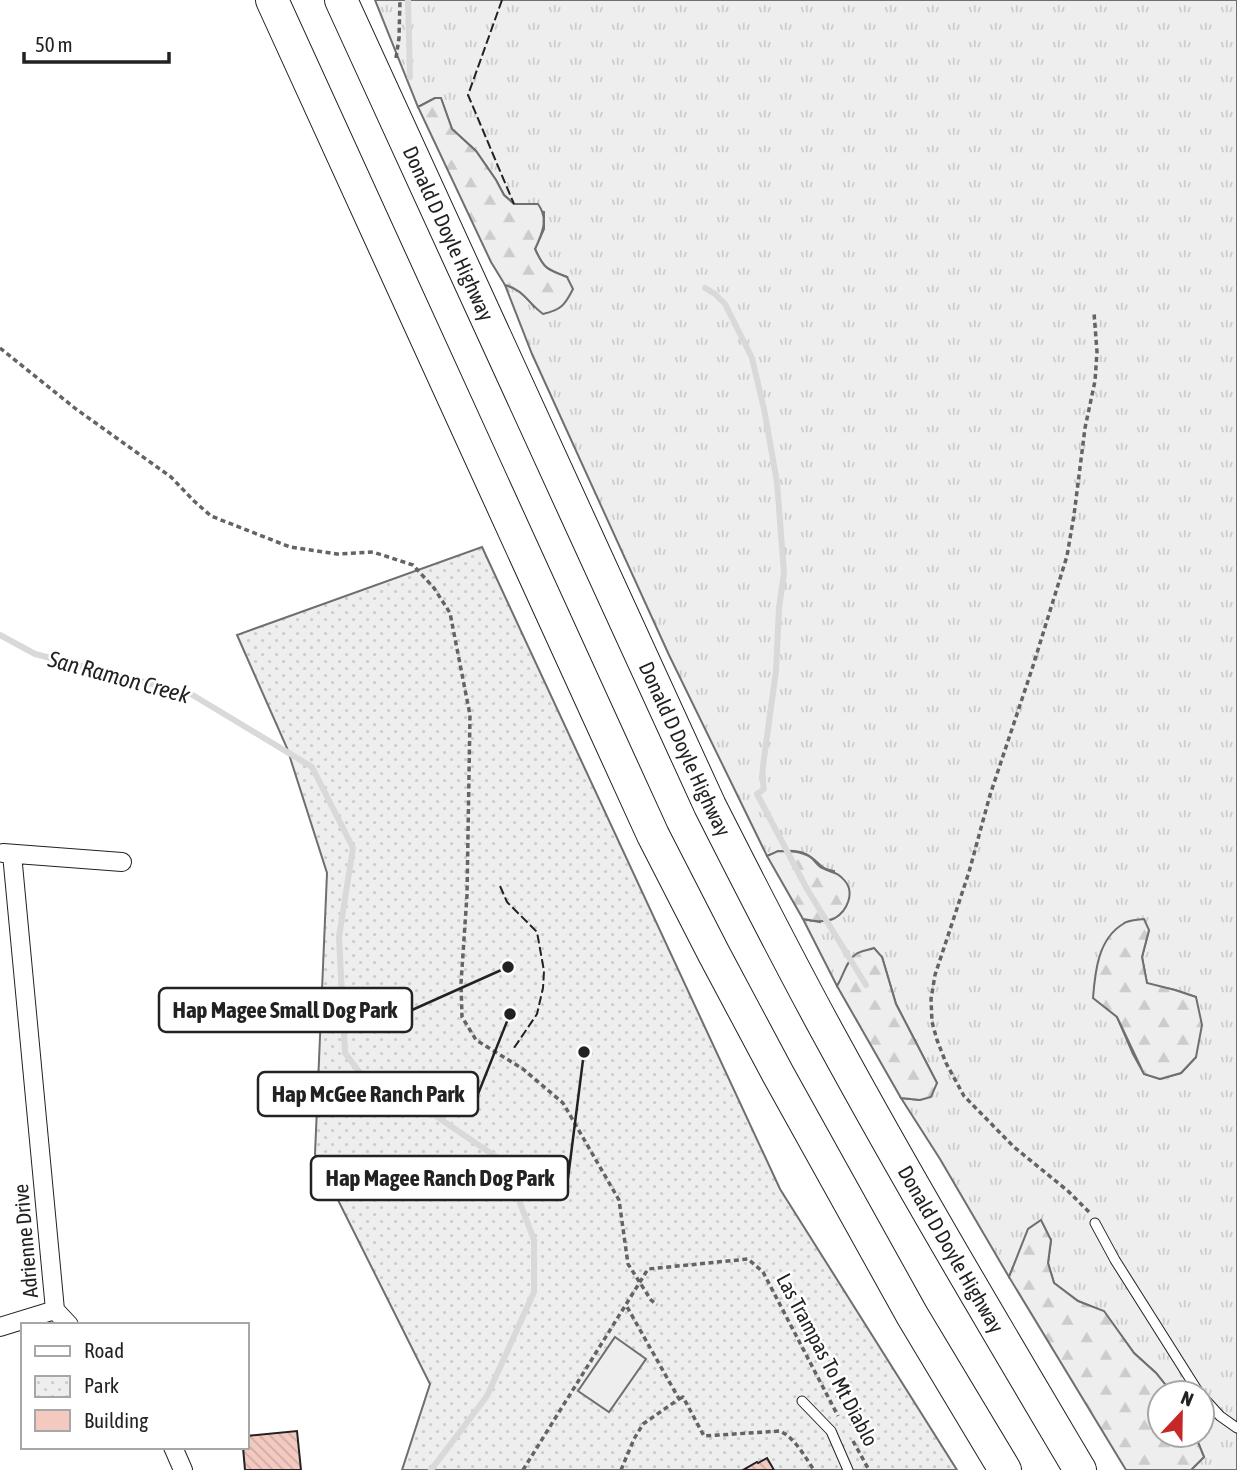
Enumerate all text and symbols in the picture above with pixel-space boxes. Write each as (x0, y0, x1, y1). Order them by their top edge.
scale bar (24, 21, 170, 65)
text: 50 m (35, 32, 73, 56)
street label: Donald D Doyle Highway (399, 142, 499, 325)
water label: San Ramon Creek (44, 645, 193, 709)
street label: Donald D Doyle Highway (635, 658, 736, 840)
callout: Hap Magee Small Dog Park (159, 988, 412, 1032)
text: Hap Magee Small Dog Park (173, 997, 398, 1023)
callout: Hap McGee Ranch Park (258, 1072, 478, 1116)
text: Hap McGee Ranch Park (272, 1081, 465, 1107)
callout: Hap Magee Ranch Dog Park (311, 1156, 568, 1200)
street label: Donald D Doyle Highway (893, 1161, 1009, 1337)
text: Hap Magee Ranch Dog Park (326, 1165, 555, 1191)
street label: Adrienne Drive (8, 1183, 42, 1299)
street label: Las Trampas To Mt Diablo (772, 1269, 884, 1450)
legend (21, 1323, 248, 1449)
text: Road (84, 1338, 124, 1362)
text: Park (84, 1373, 119, 1397)
north arrow (1146, 1379, 1216, 1449)
text: N (1178, 1386, 1197, 1411)
text: Building (84, 1408, 148, 1432)

